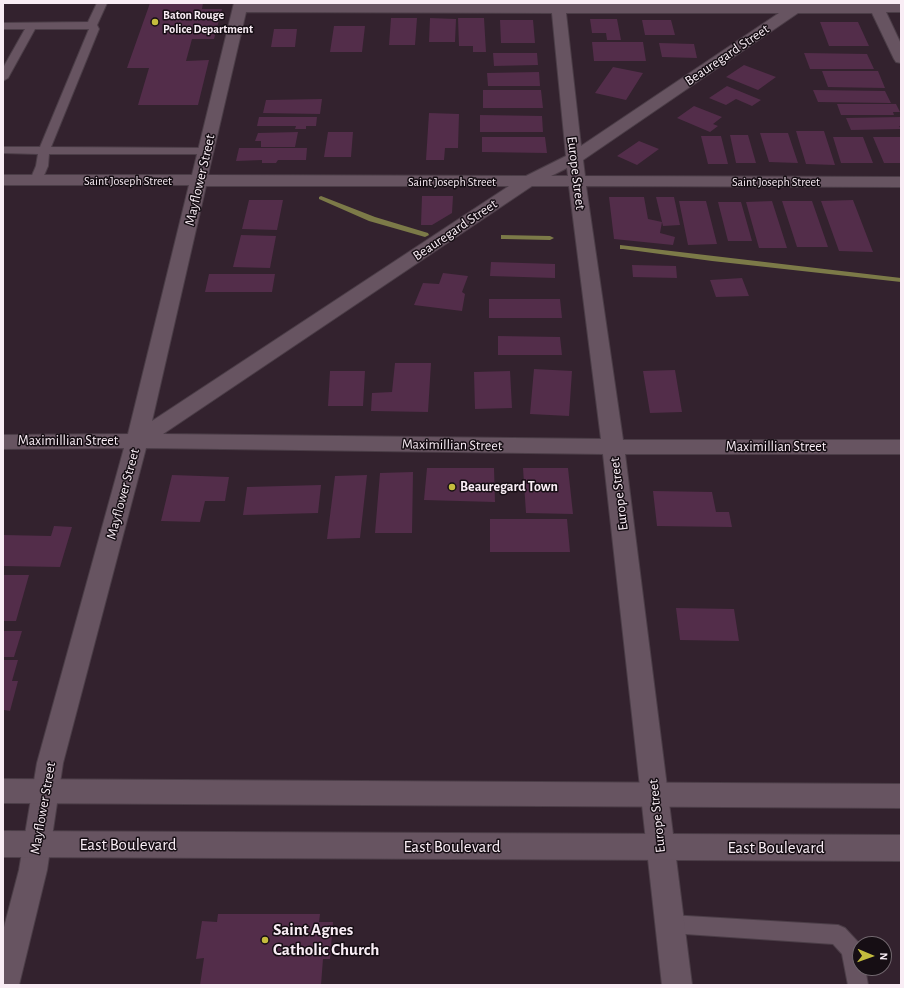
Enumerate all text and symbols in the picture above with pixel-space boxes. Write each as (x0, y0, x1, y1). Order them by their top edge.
place label: Baton Rouge Police Department (163, 8, 253, 36)
marker: Baton Rouge Police Department (150, 17, 160, 27)
street label: Beauregard Street (682, 21, 772, 89)
street label: Mayflower Street (181, 133, 219, 227)
street label: Europe Street (563, 135, 589, 211)
street label: Saint Joseph Street (84, 174, 172, 188)
street label: Saint Joseph Street (408, 175, 496, 189)
street label: Saint Joseph Street (732, 175, 820, 189)
street label: Beauregard Street (410, 196, 500, 264)
street label: Maximillian Street (18, 433, 118, 449)
street label: Maximillian Street (402, 436, 502, 454)
street label: Maximillian Street (726, 439, 826, 455)
street label: Mayflower Street (103, 447, 143, 541)
street label: Europe Street (606, 456, 632, 532)
place label: Beauregard Town (460, 479, 558, 495)
marker: Beauregard Town (447, 482, 457, 492)
street label: Mayflower Street (27, 761, 59, 855)
street label: Europe Street (645, 778, 669, 854)
street label: East Boulevard (79, 835, 177, 855)
street label: East Boulevard (403, 837, 501, 857)
street label: East Boulevard (727, 838, 825, 858)
place label: Saint Agnes Catholic Church (273, 920, 379, 960)
marker: Saint Agnes Catholic Church (260, 935, 270, 945)
north arrow (852, 936, 892, 976)
text: N (878, 952, 889, 960)

